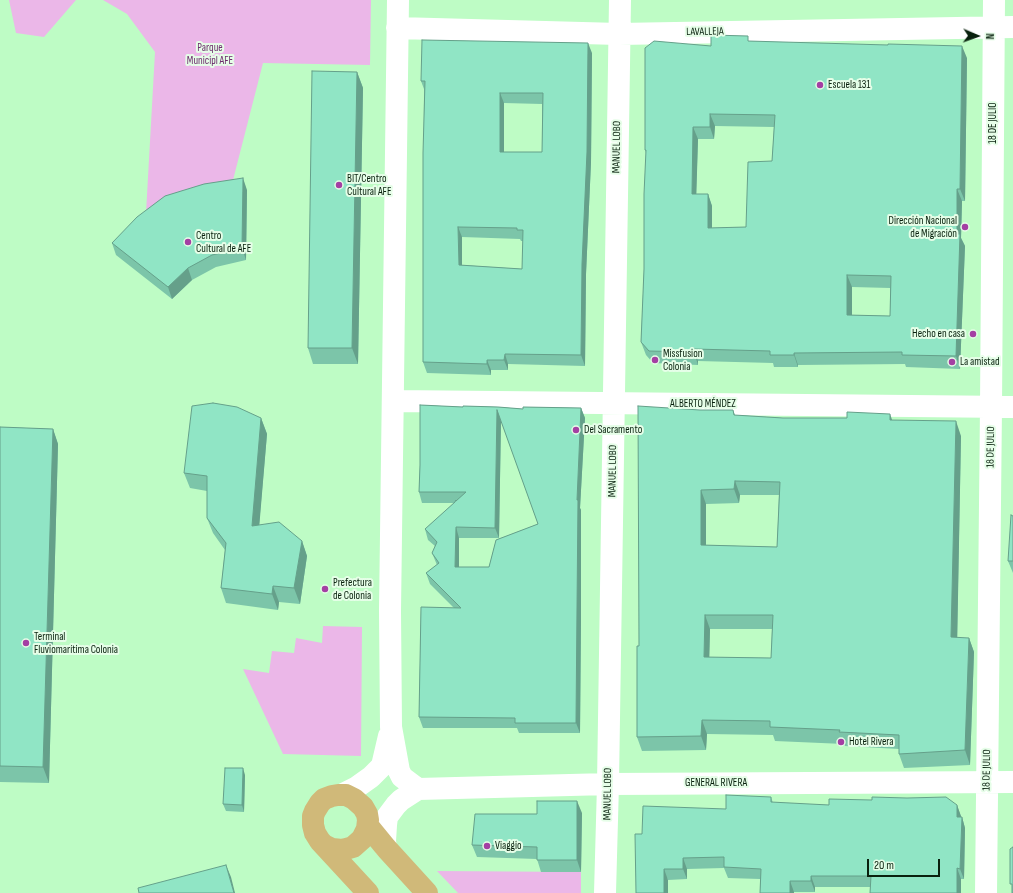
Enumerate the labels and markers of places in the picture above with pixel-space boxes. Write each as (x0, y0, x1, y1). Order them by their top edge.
place label: Escuela 131 (828, 78, 870, 92)
marker: Escuela 131 (815, 80, 825, 90)
place label: BIT/Centro Cultural AFE (347, 172, 391, 198)
marker: BIT/Centro Cultural AFE (334, 180, 344, 190)
place label: Dirección Nacional de Migración (888, 214, 957, 240)
marker: Dirección Nacional de Migración (960, 222, 970, 232)
place label: Centro Cultural de AFE (196, 229, 251, 255)
marker: Centro Cultural de AFE (183, 237, 193, 247)
place label: Hecho en casa (912, 327, 965, 341)
marker: Hecho en casa (968, 329, 978, 339)
place label: Missfusion Colonia (663, 347, 702, 373)
marker: Missfusion Colonia (650, 355, 660, 365)
place label: La amistad (960, 355, 999, 369)
marker: La amistad (947, 357, 957, 367)
place label: Del Sacramento (584, 423, 642, 437)
marker: Del Sacramento (571, 425, 581, 435)
place label: Prefectura de Colonia (333, 576, 372, 602)
marker: Prefectura de Colonia (320, 584, 330, 594)
place label: Terminal Fluviomarítima Colonia (34, 630, 118, 656)
marker: Terminal Fluviomarítima Colonia (21, 638, 31, 648)
place label: Hotel Rivera (849, 735, 894, 749)
marker: Hotel Rivera (836, 737, 846, 747)
place label: Viaggio (495, 839, 522, 853)
marker: Viaggio (482, 841, 492, 851)

